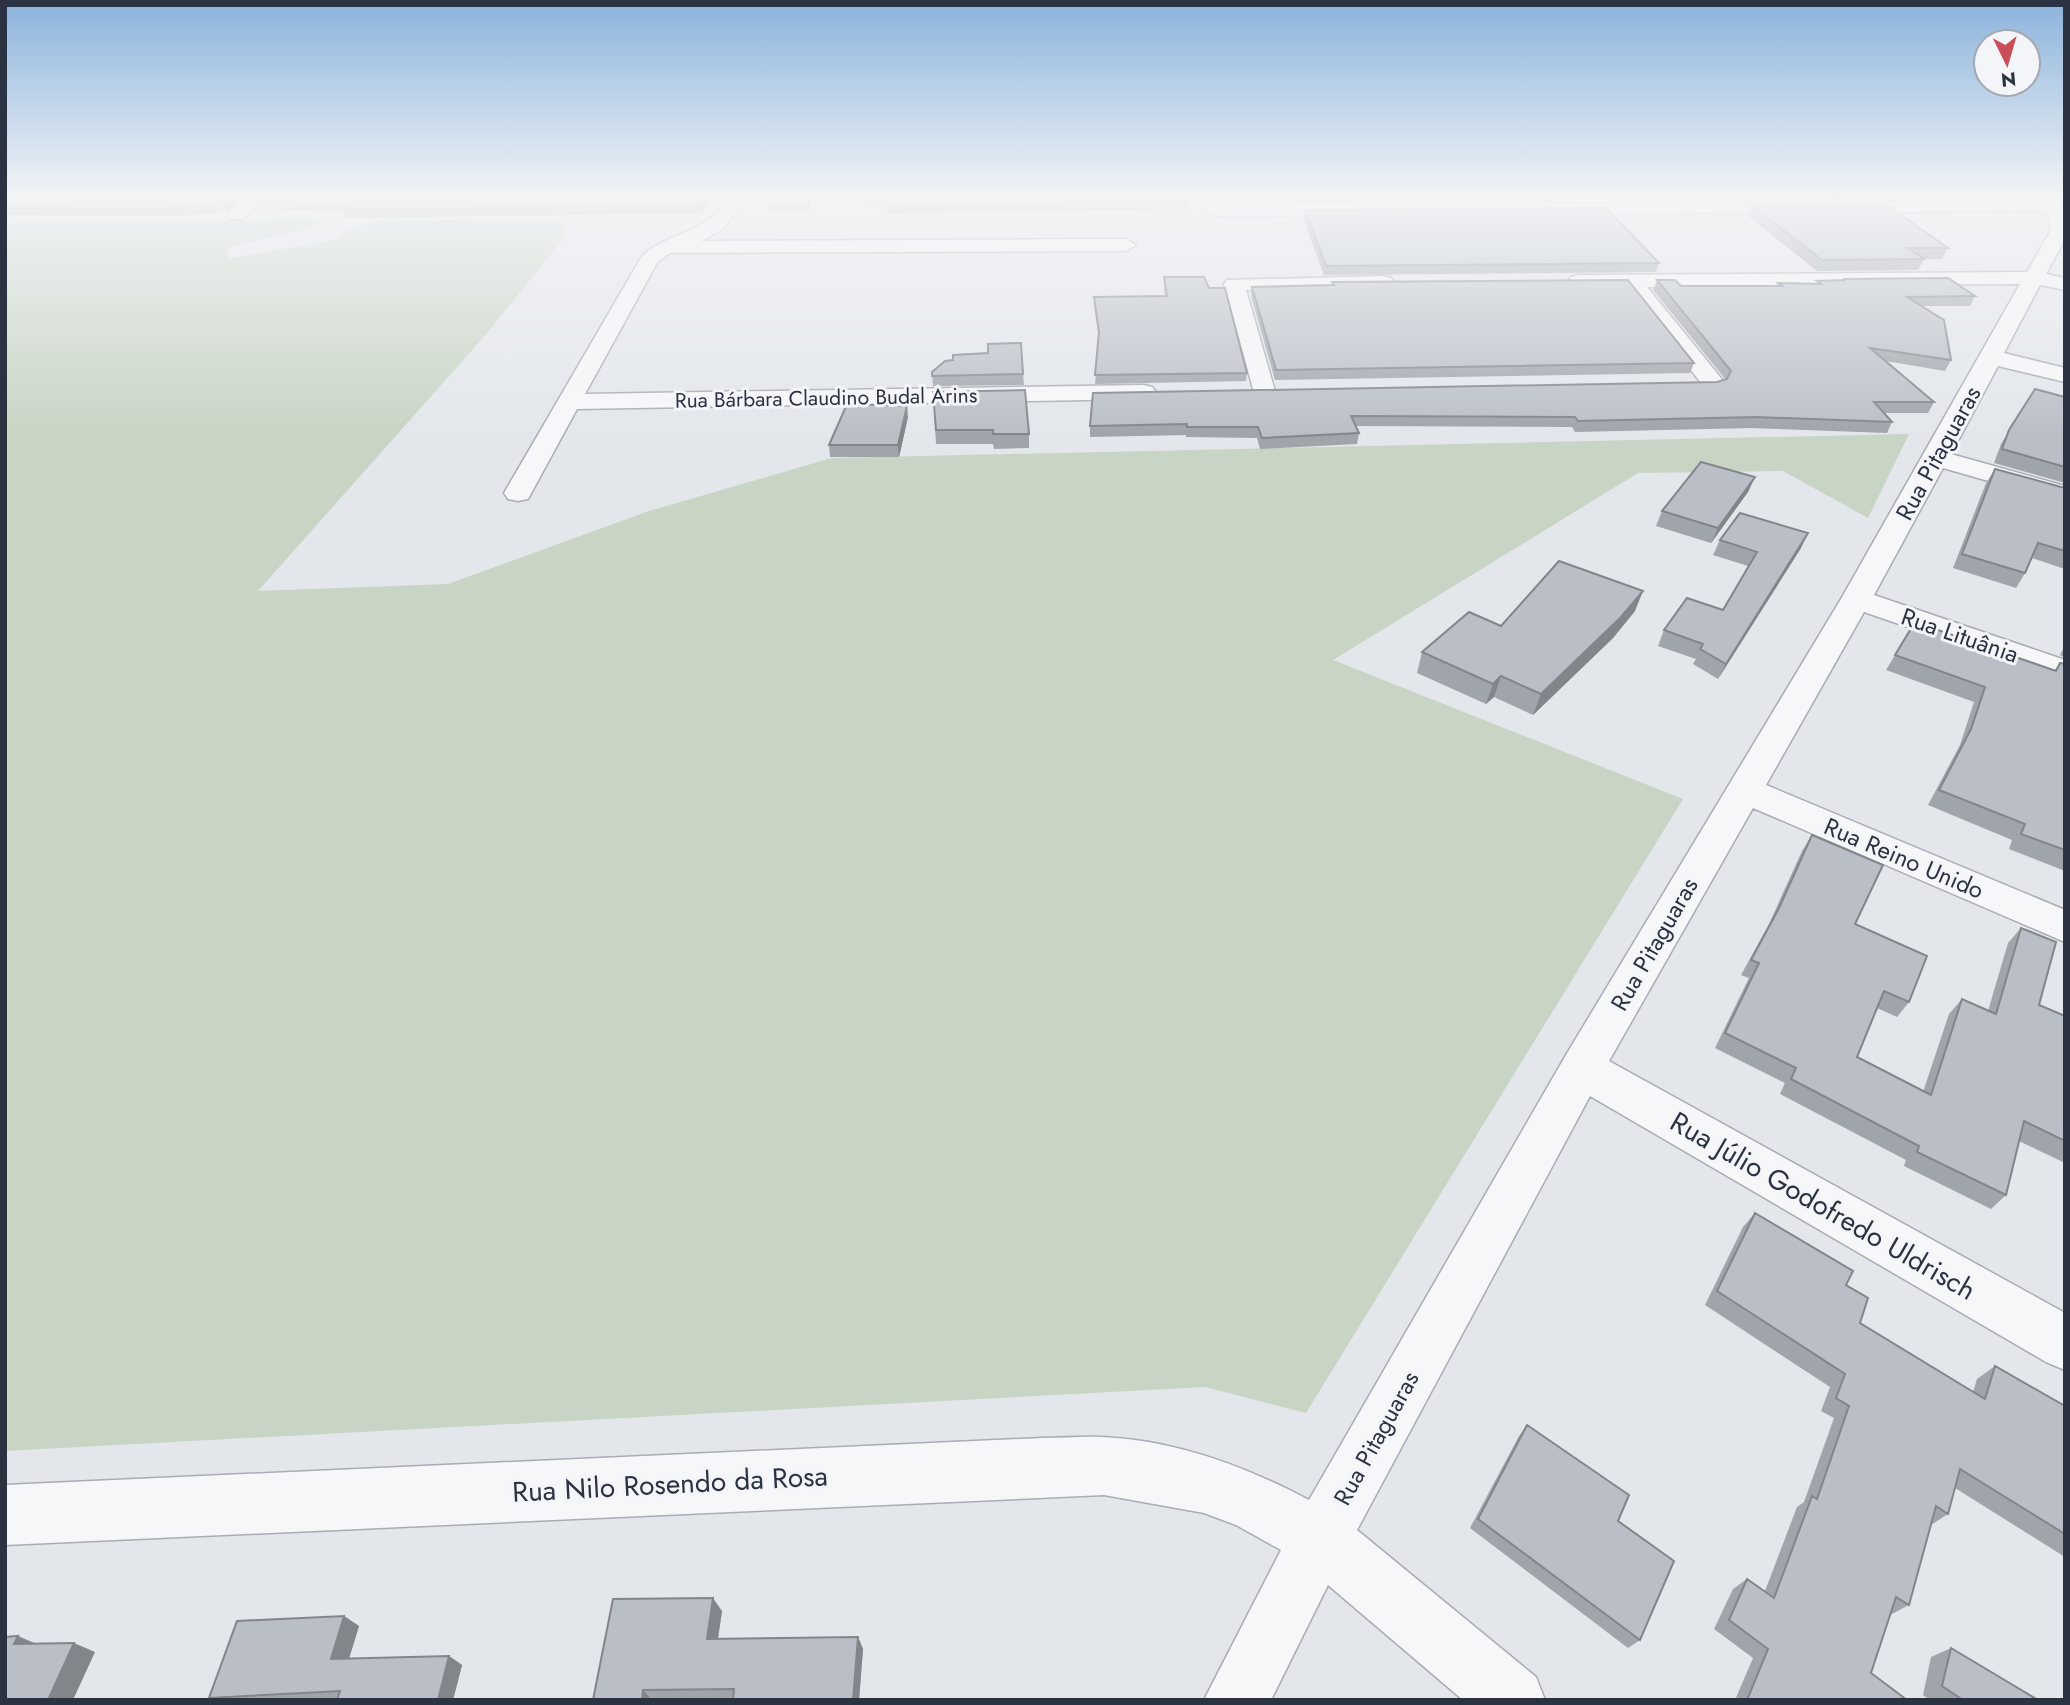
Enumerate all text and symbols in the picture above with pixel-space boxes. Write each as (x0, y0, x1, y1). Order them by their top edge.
north arrow (1972, 28, 2042, 98)
text: N (2000, 65, 2017, 94)
street label: Rua Pitaguaras (1887, 379, 1989, 527)
street label: Rua Bárbara Claudino Budal Arins (675, 380, 977, 416)
street label: Rua Lituânia (1897, 599, 2023, 671)
street label: Rua Reino Unido (1819, 809, 1989, 907)
street label: Rua Pitaguaras (1602, 871, 1706, 1017)
street label: Rua Júlio Godofredo Uldrisch (1663, 1102, 1983, 1310)
street label: Rua Pitaguaras (1325, 1364, 1427, 1512)
street label: Rua Nilo Rosendo da Rosa (511, 1455, 829, 1513)

